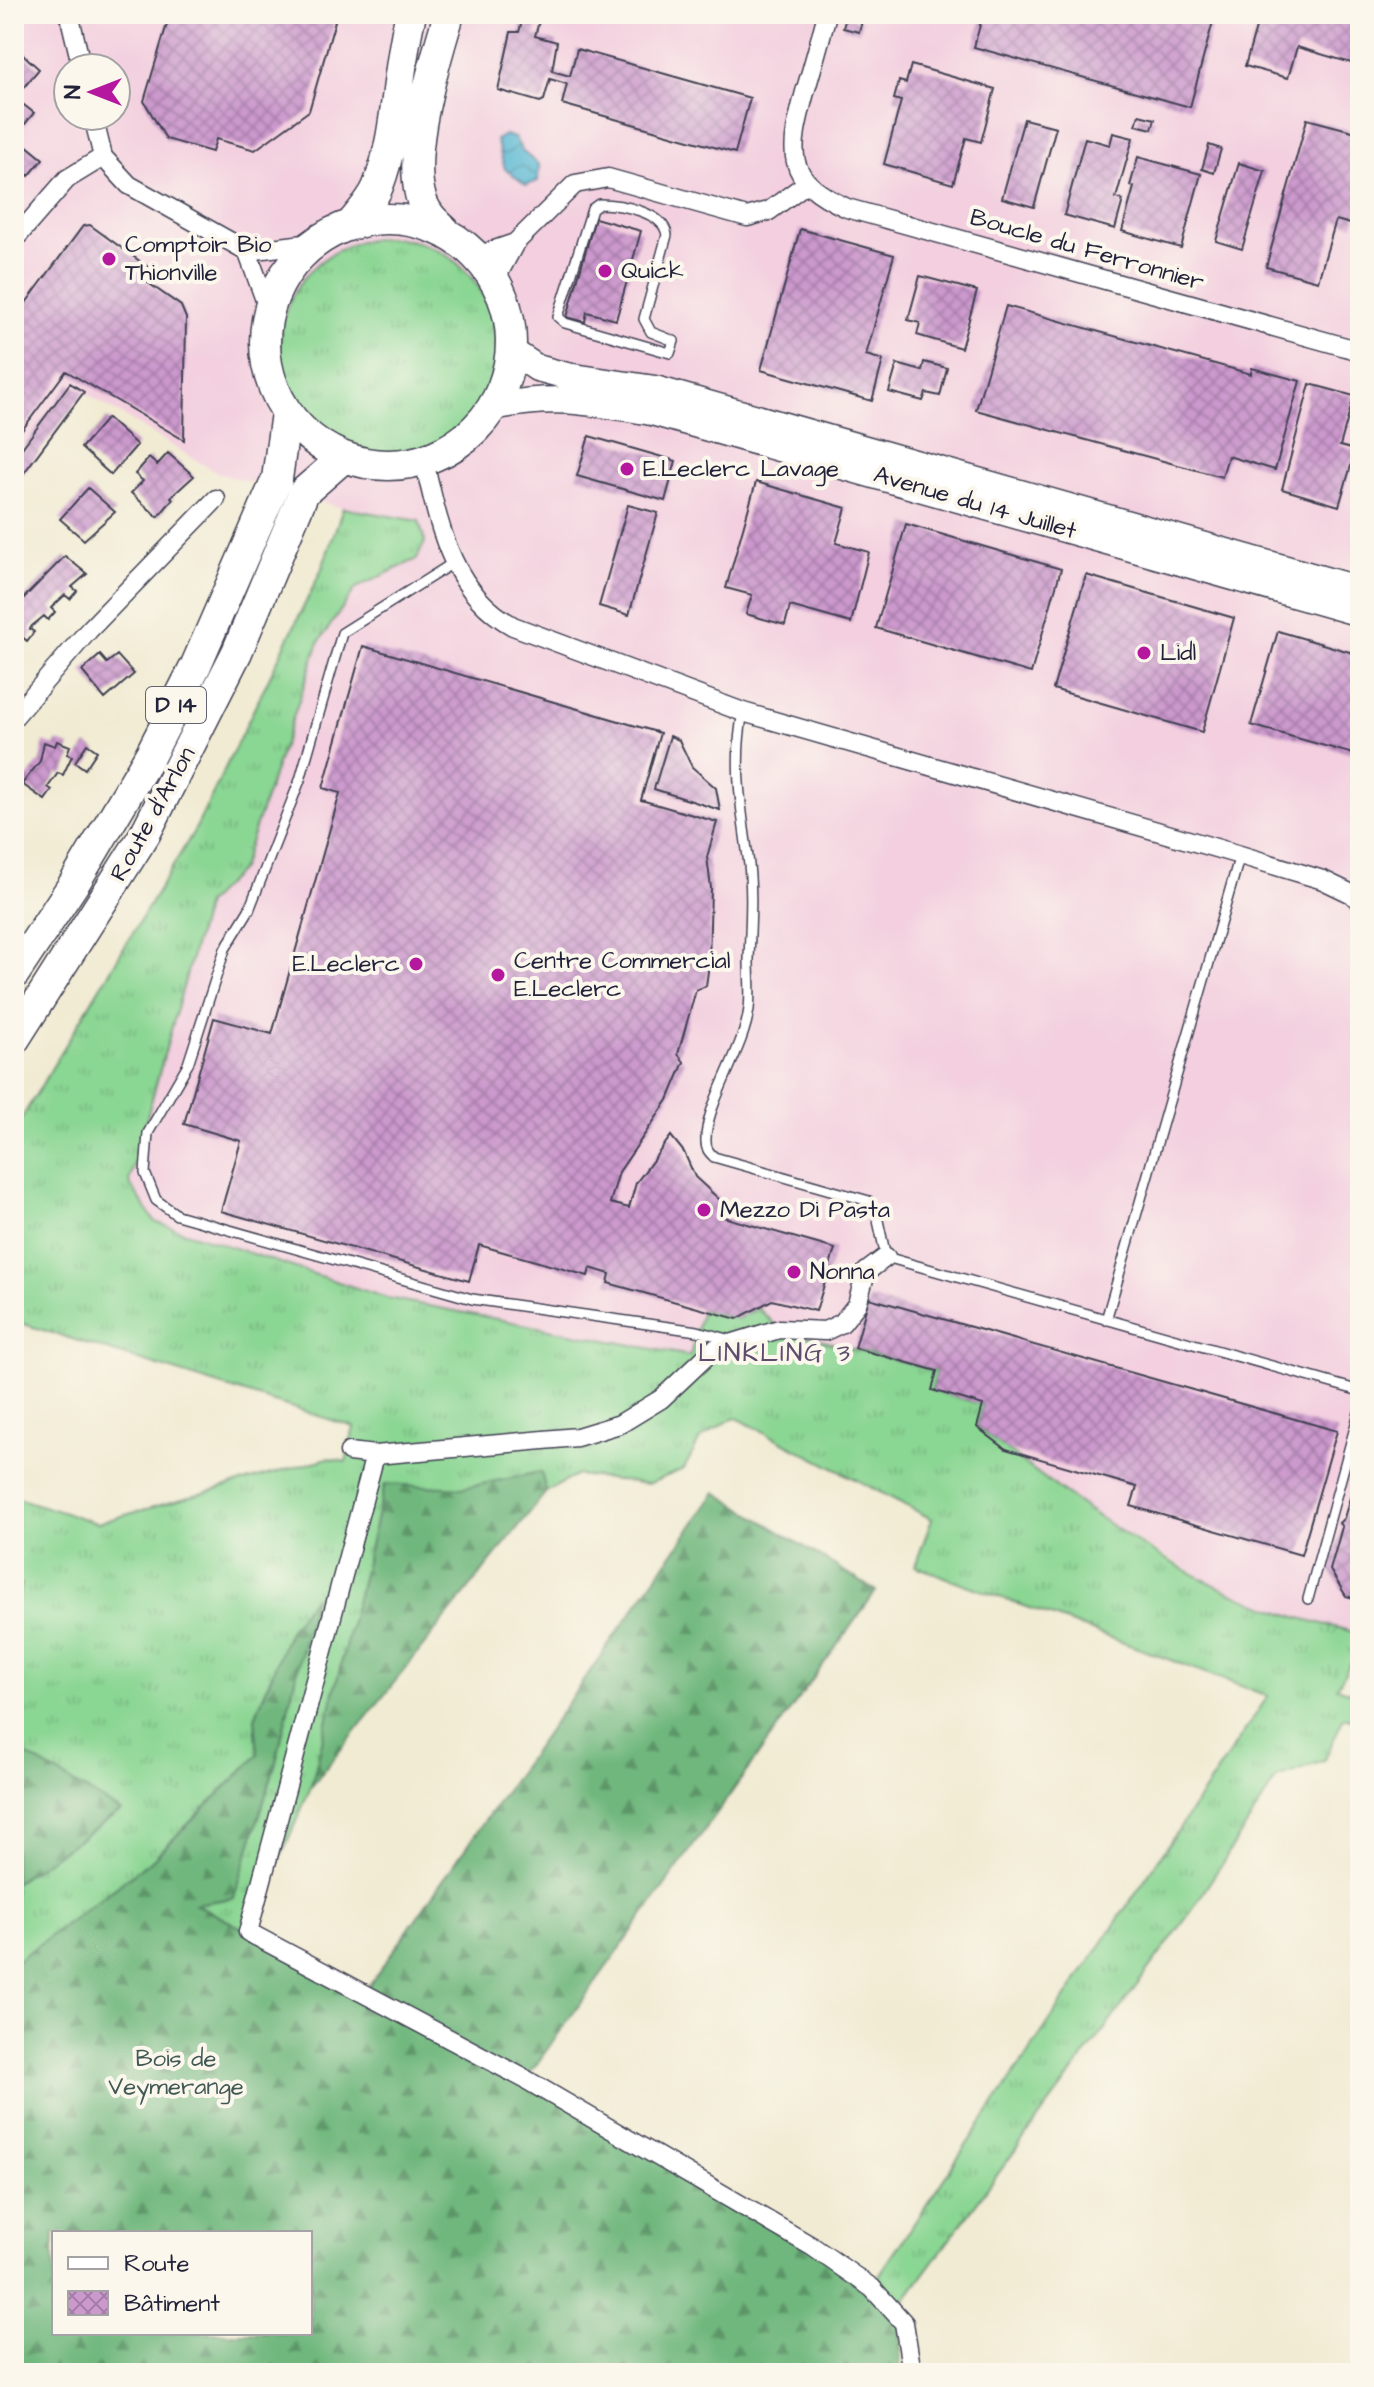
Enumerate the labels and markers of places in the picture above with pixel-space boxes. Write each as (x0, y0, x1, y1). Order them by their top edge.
place label: Comptoir Bio Thionville (125, 228, 272, 290)
marker: Comptoir Bio Thionville (100, 250, 118, 268)
place label: Quick (621, 254, 684, 288)
marker: Quick (596, 262, 614, 280)
place label: E.Leclerc Lavage (643, 452, 839, 487)
marker: E.Leclerc Lavage (618, 460, 636, 478)
place label: Lidl (1160, 636, 1196, 670)
marker: Lidl (1135, 644, 1153, 662)
place label: Centre Commercial E.Leclerc (514, 944, 730, 1006)
place label: E.Leclerc (292, 947, 400, 981)
marker: E.Leclerc (407, 955, 425, 973)
marker: Centre Commercial E.Leclerc (489, 966, 507, 984)
place label: Mezzo Di Pasta (720, 1193, 890, 1227)
marker: Mezzo Di Pasta (695, 1201, 713, 1219)
place label: Nonna (810, 1255, 875, 1289)
marker: Nonna (785, 1263, 803, 1281)

